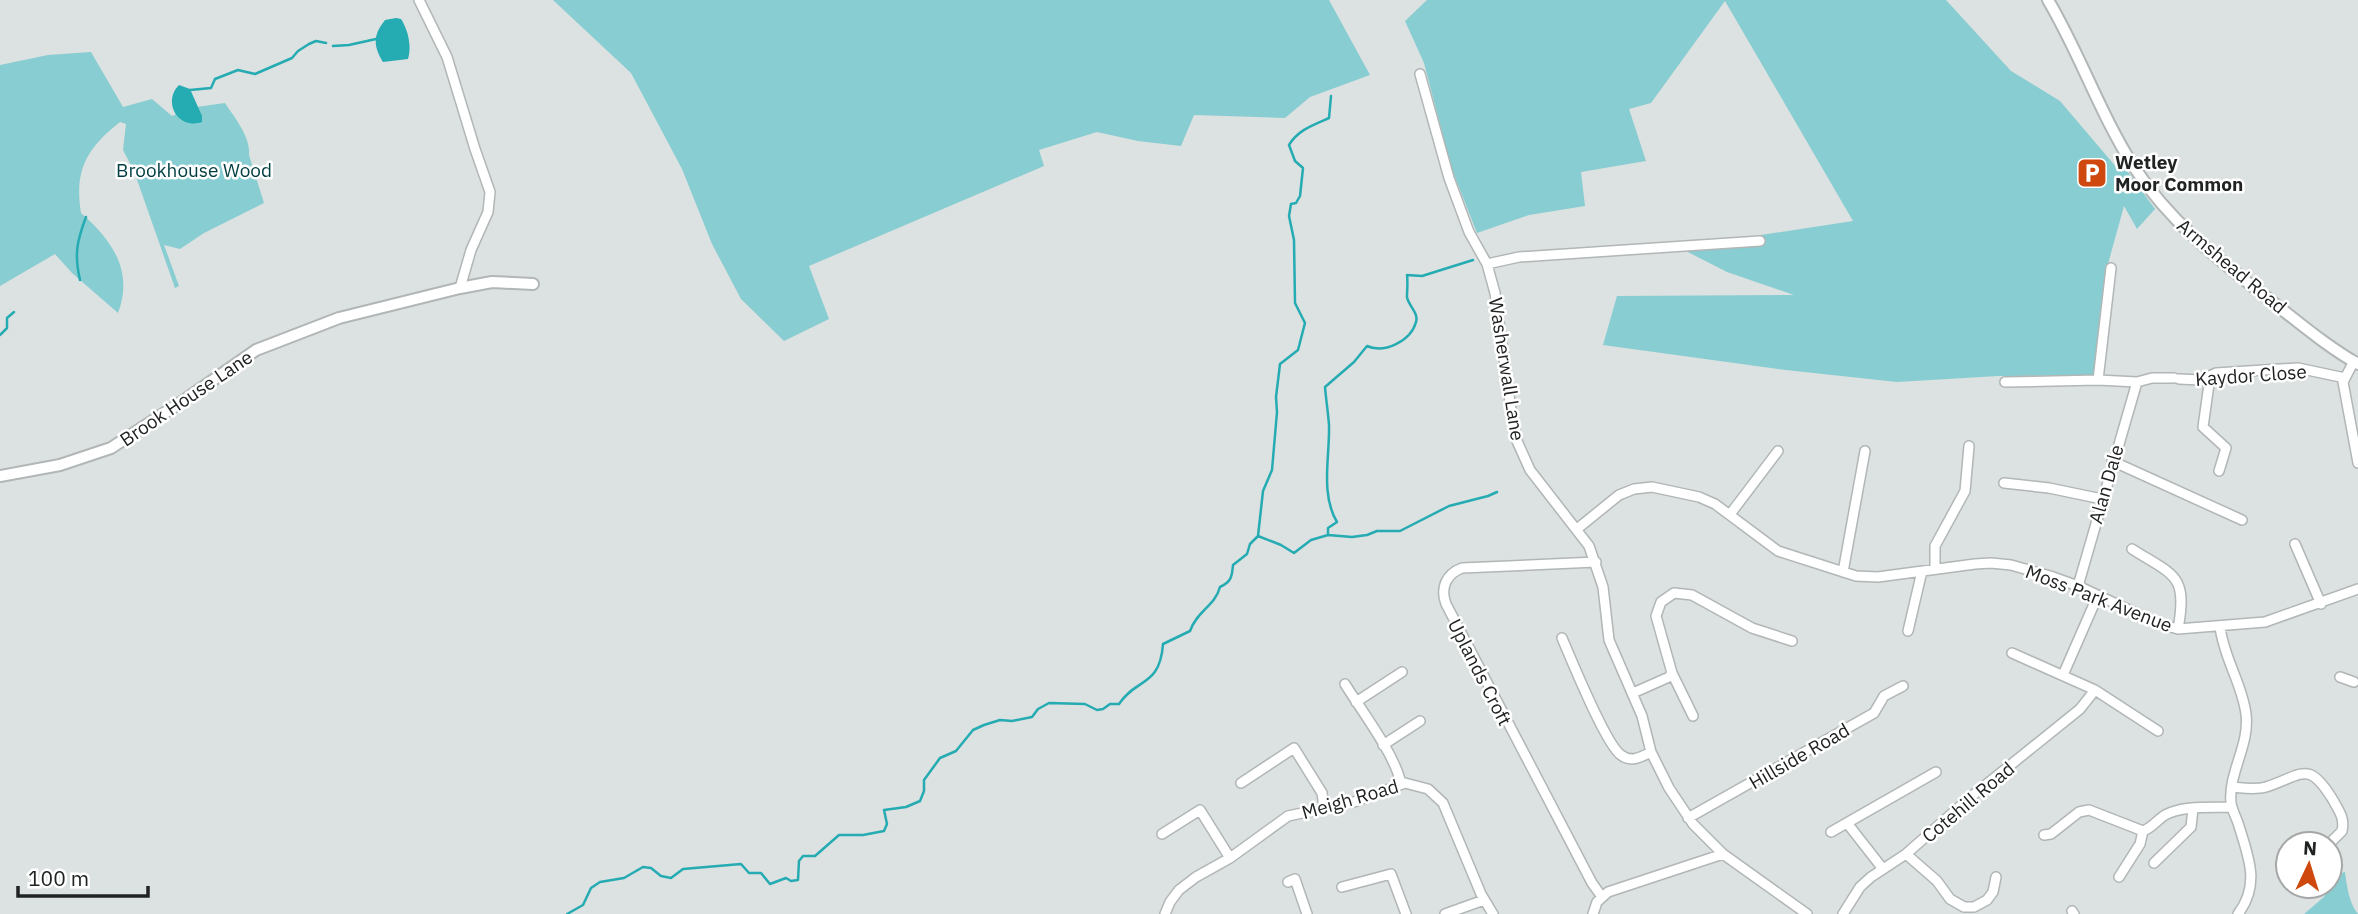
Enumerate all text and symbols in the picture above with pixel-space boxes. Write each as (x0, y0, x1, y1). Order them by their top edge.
place label: Wetley Moor Common (2115, 150, 2243, 196)
parking icon: Wetley Moor Common (2075, 156, 2109, 190)
park label: Brookhouse Wood (116, 158, 272, 182)
street label: Armshead Road (2172, 213, 2292, 319)
street label: Washerwall Lane (1484, 296, 1530, 442)
street label: Brook House Lane (115, 345, 257, 451)
street label: Kaydor Close (2194, 359, 2308, 391)
street label: Alan Dale (2083, 442, 2129, 526)
street label: Moss Park Avenue (2022, 559, 2176, 637)
street label: Uplands Croft (1443, 615, 1517, 729)
street label: Hillside Road (1744, 718, 1854, 794)
street label: Cotehill Road (1917, 756, 2019, 848)
street label: Meigh Road (1299, 774, 1401, 824)
north arrow (2274, 830, 2344, 900)
text: N (2302, 836, 2318, 860)
scale bar (18, 855, 147, 899)
text: 100 m (28, 864, 89, 892)

